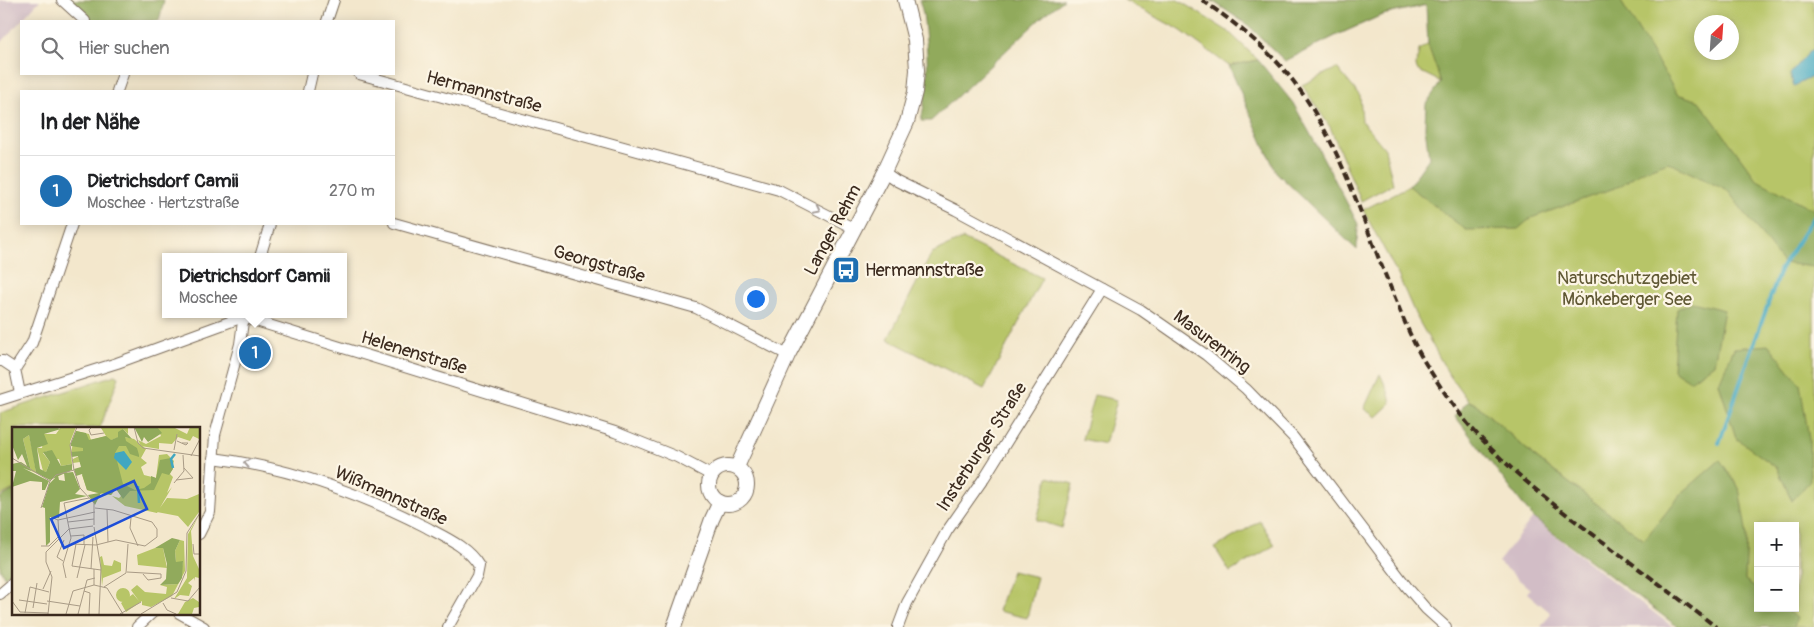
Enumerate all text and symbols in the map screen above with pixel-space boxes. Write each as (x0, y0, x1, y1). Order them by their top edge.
north arrow (1694, 15, 1739, 60)
search box (20, 20, 395, 75)
icon: search (38, 34, 66, 62)
text: Hier suchen (78, 36, 170, 60)
street label: Hermannstraße (424, 66, 544, 118)
text: In der Nähe (40, 109, 140, 136)
text: Dietrichsdorf Camii (87, 169, 239, 193)
street label: Langer Rehm (799, 180, 867, 280)
text: 1 (53, 181, 59, 201)
text: 270 m (329, 181, 375, 201)
text: Moschee · Hertzstraße (87, 193, 239, 213)
one-way arrow (811, 203, 820, 213)
street label: Georgstraße (550, 240, 648, 288)
popup (162, 253, 347, 318)
bus stop icon: Hermannstraße (831, 255, 861, 285)
place label: Hermannstraße (865, 259, 984, 282)
text: Dietrichsdorf Camii (179, 264, 330, 288)
park label: Naturschutzgebiet Mönkeberger See (1557, 267, 1698, 311)
your location (743, 286, 769, 312)
text: Moschee (179, 288, 237, 308)
street label: Masurenring (1169, 305, 1255, 379)
street label: Helenenstraße (358, 326, 470, 380)
pin: 1 (239, 334, 271, 372)
street label: Insterburger Straße (932, 378, 1032, 516)
inset map (12, 427, 200, 614)
one-way arrow (243, 458, 252, 468)
street label: Wißmannstraße (331, 461, 451, 531)
map controls (1754, 522, 1799, 612)
button: + (1754, 522, 1799, 567)
button: − (1754, 567, 1799, 612)

